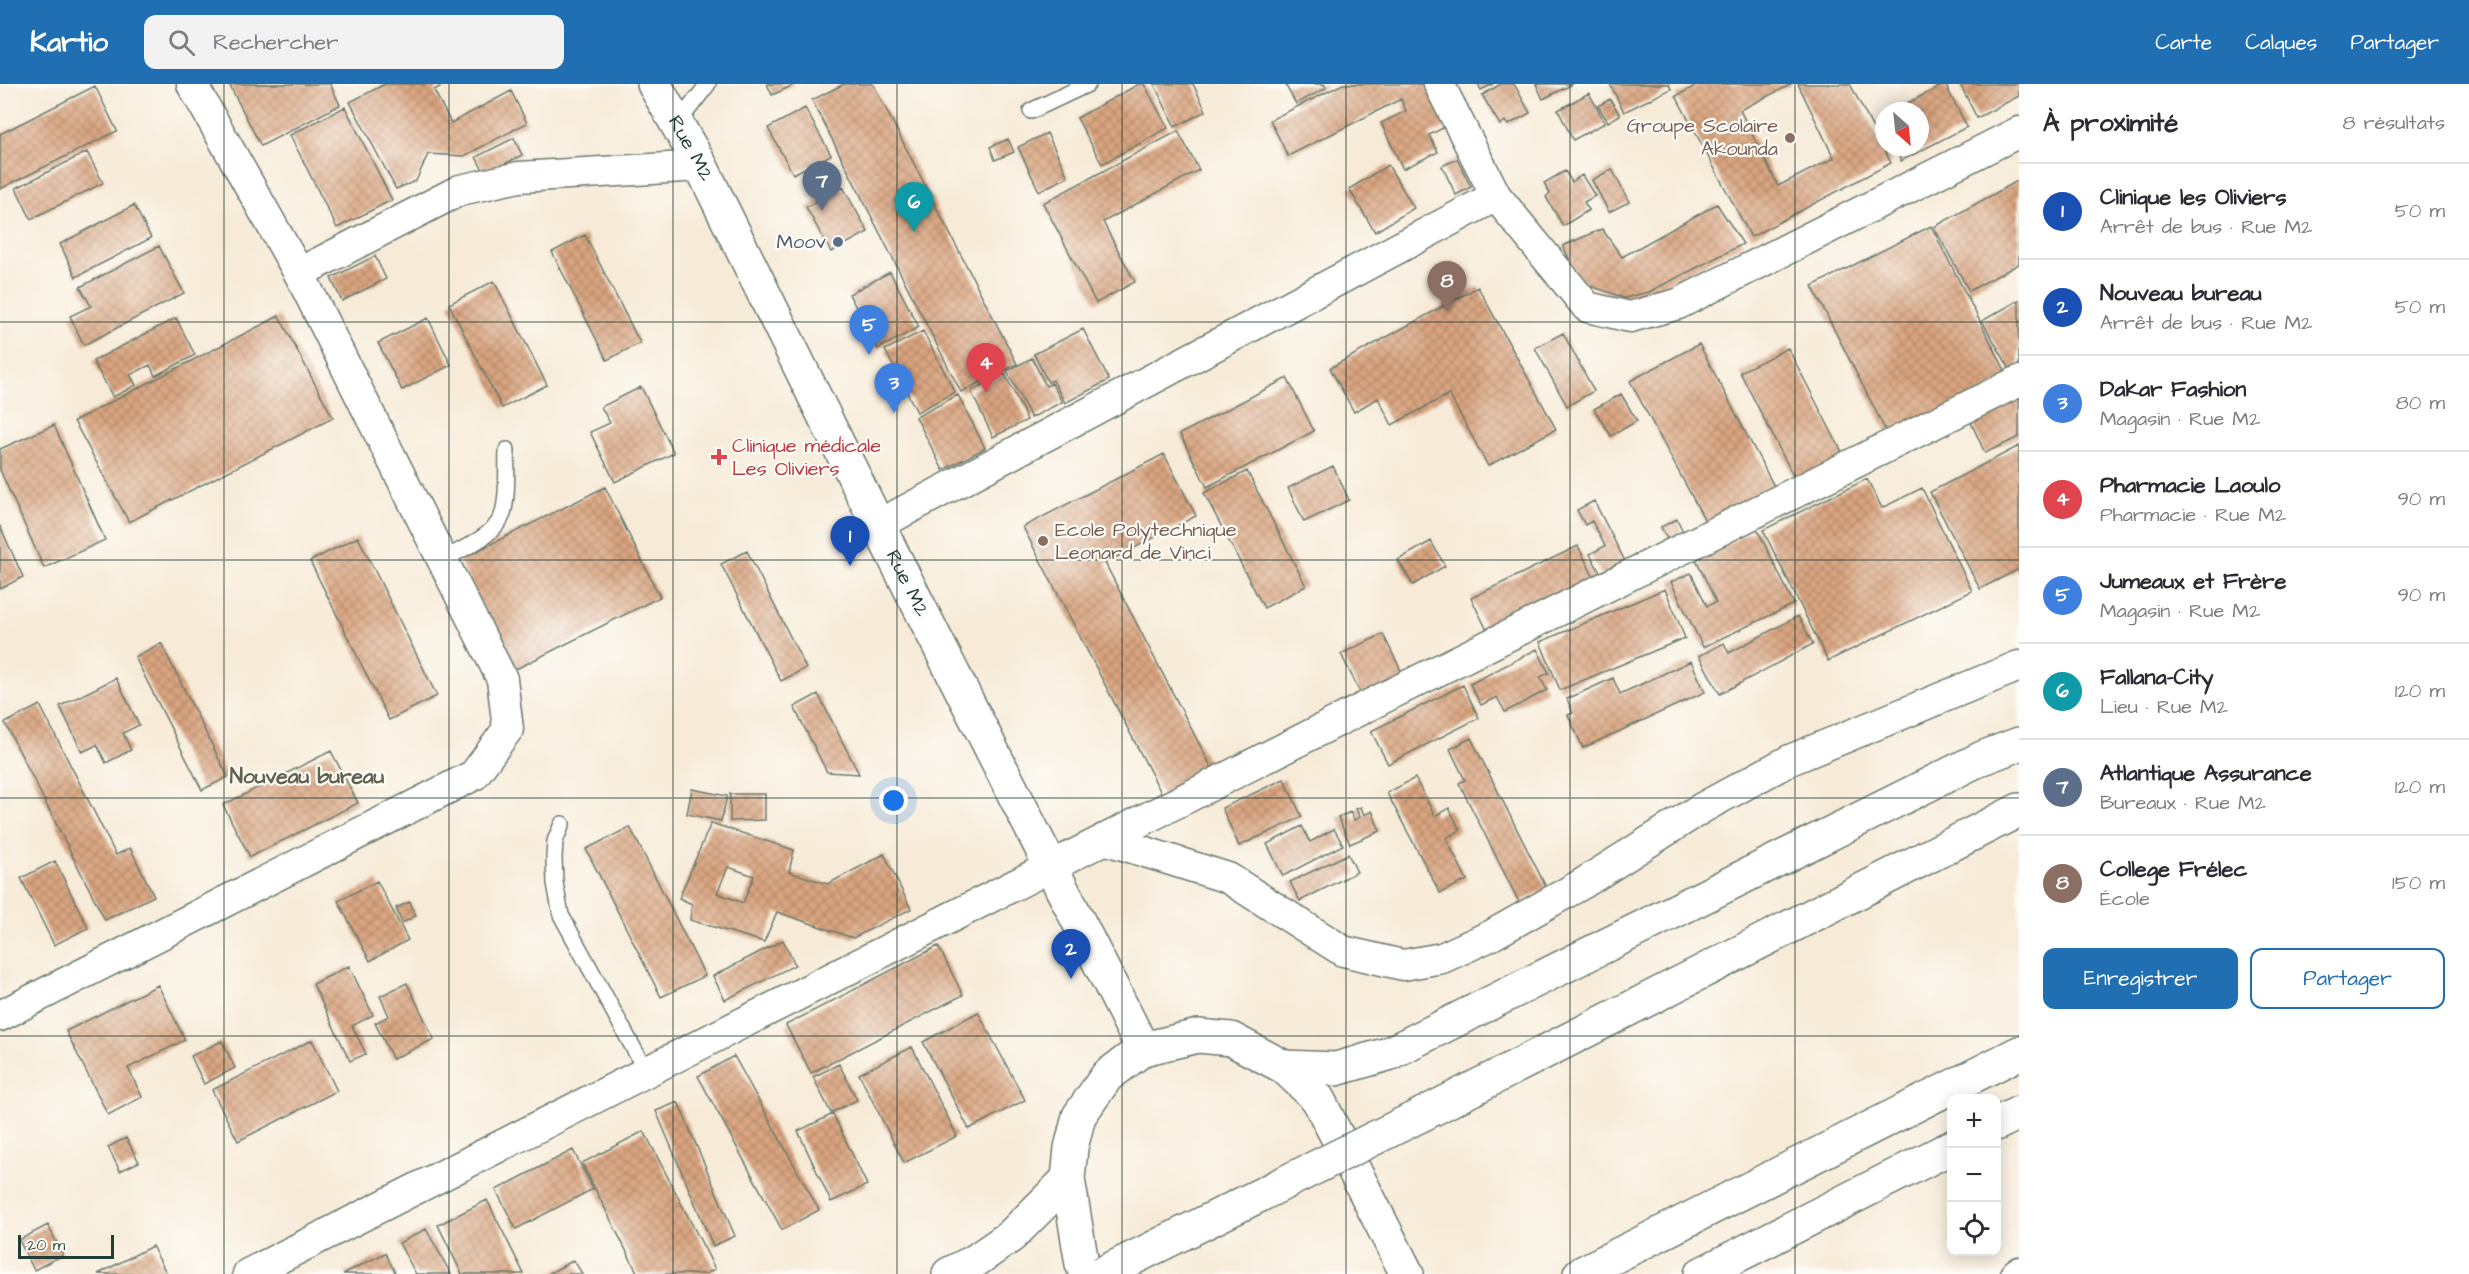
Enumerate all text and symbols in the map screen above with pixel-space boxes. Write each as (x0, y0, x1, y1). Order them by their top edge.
search box (144, 15, 564, 69)
text: Kartio (30, 23, 108, 62)
icon: search (165, 26, 198, 59)
text: Rechercher (213, 27, 338, 58)
text: Carte (2155, 28, 2212, 57)
text: Calques (2245, 28, 2317, 57)
text: Partager (2350, 28, 2439, 57)
north arrow (1875, 102, 1929, 156)
text: À proximité (2043, 105, 2178, 141)
text: 8 résultats (2342, 109, 2445, 137)
street label: Rue M2 (661, 110, 720, 186)
place label: Groupe Scolaire Akounda (1627, 112, 1778, 163)
marker: Groupe Scolaire Akounda (1783, 131, 1797, 145)
pin: 7 (802, 162, 842, 211)
pin: 6 (894, 182, 934, 232)
text: Clinique les Oliviers (2100, 182, 2286, 213)
text: 1 (2061, 197, 2064, 225)
text: 50 m (2395, 197, 2445, 225)
text: Arrêt de bus · Rue M2 (2100, 213, 2312, 241)
place label: Moov (777, 228, 827, 256)
marker: Moov (831, 235, 845, 249)
pin: 8 (1428, 262, 1466, 311)
text: Nouveau bureau (2100, 278, 2262, 309)
text: 2 (2057, 293, 2068, 321)
text: 50 m (2395, 293, 2445, 321)
pin: 5 (850, 306, 888, 355)
text: Arrêt de bus · Rue M2 (2100, 309, 2312, 337)
pin: 4 (966, 344, 1006, 393)
pin: 3 (874, 364, 914, 413)
text: Dakar Fashion (2100, 374, 2246, 405)
text: 3 (2057, 389, 2068, 417)
text: 80 m (2396, 389, 2445, 417)
text: Magasin · Rue M2 (2100, 405, 2260, 433)
place label: Clinique médicale Les Oliviers (732, 432, 881, 483)
marker: Clinique médicale Les Oliviers (710, 448, 728, 466)
text: Pharmacie Laoulo (2100, 470, 2280, 501)
text: 4 (2056, 485, 2069, 513)
text: 90 m (2397, 485, 2445, 513)
text: Pharmacie · Rue M2 (2100, 501, 2286, 529)
pin: 1 (830, 516, 870, 566)
place label: Ecole Polytechnique Leonard de Vinci (1055, 516, 1237, 567)
marker: Ecole Polytechnique Leonard de Vinci (1036, 534, 1050, 548)
street label: Rue M2 (879, 545, 936, 622)
text: Jumeaux et Frère (2100, 566, 2286, 597)
text: 5 (2055, 581, 2070, 609)
text: 90 m (2397, 581, 2445, 609)
text: Magasin · Rue M2 (2100, 597, 2260, 625)
text: Fallana-City (2100, 662, 2213, 693)
text: 6 (2056, 677, 2069, 705)
text: 120 m (2395, 677, 2445, 705)
text: Lieu · Rue M2 (2100, 693, 2228, 721)
text: Atlantique Assurance (2100, 758, 2312, 789)
district label: Nouveau bureau (230, 762, 385, 791)
text: 7 (2056, 773, 2069, 801)
text: 120 m (2395, 773, 2445, 801)
your location (879, 786, 908, 815)
text: Bureaux · Rue M2 (2100, 789, 2266, 817)
text: College Frélec (2100, 854, 2247, 885)
text: 8 (2056, 869, 2069, 897)
text: 150 m (2392, 869, 2445, 897)
text: École (2100, 885, 2150, 913)
pin: 2 (1052, 930, 1090, 979)
button: Enregistrer (2043, 948, 2238, 1009)
button: Partager (2250, 948, 2445, 1009)
map controls (1947, 1094, 2001, 1256)
button: + (1947, 1094, 2001, 1148)
button: − (1947, 1148, 2001, 1202)
button: locate (1947, 1202, 2001, 1256)
scale bar (18, 1232, 114, 1260)
text: 20 m (27, 1234, 65, 1256)

